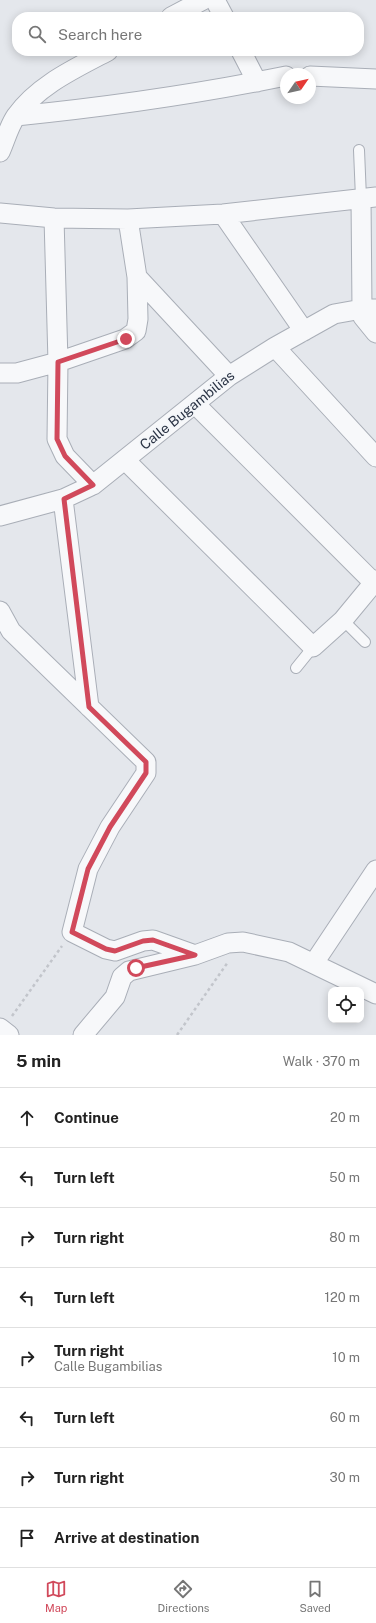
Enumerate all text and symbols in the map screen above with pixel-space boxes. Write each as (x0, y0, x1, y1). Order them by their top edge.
search box (12, 12, 364, 56)
icon: search (26, 23, 48, 45)
text: Search here (58, 26, 142, 43)
north arrow (280, 68, 316, 104)
route end (117, 330, 135, 348)
street label: Calle Bugambilias (137, 367, 237, 453)
route start (127, 959, 145, 977)
map controls (328, 987, 364, 1023)
button: locate (328, 987, 364, 1023)
text: 5 min (16, 1051, 61, 1071)
text: Walk · 370 m (283, 1054, 360, 1069)
icon: ahead (16, 1107, 38, 1129)
text: Continue (54, 1109, 119, 1126)
text: 20 m (330, 1110, 360, 1125)
icon: left (16, 1167, 38, 1189)
text: Turn left (54, 1169, 115, 1186)
text: 50 m (329, 1170, 360, 1185)
icon: right (16, 1227, 38, 1249)
text: Turn right (54, 1229, 124, 1246)
text: 80 m (329, 1230, 360, 1245)
icon: left (16, 1287, 38, 1309)
text: Turn left (54, 1289, 115, 1306)
text: 120 m (325, 1290, 360, 1305)
text: Turn right (54, 1342, 124, 1359)
icon: right (16, 1347, 38, 1369)
text: 10 m (332, 1350, 360, 1365)
text: Calle Bugambilias (54, 1359, 162, 1374)
icon: left (16, 1407, 38, 1429)
text: Turn left (54, 1409, 115, 1426)
text: 60 m (330, 1410, 360, 1425)
icon: right (16, 1467, 38, 1489)
text: Turn right (54, 1469, 124, 1486)
text: 30 m (330, 1470, 360, 1485)
icon: arrive (16, 1527, 38, 1549)
text: Arrive at destination (54, 1529, 199, 1546)
tab: Map (45, 1578, 67, 1614)
tab: Directions (158, 1578, 209, 1614)
tab: Saved (299, 1578, 331, 1614)

